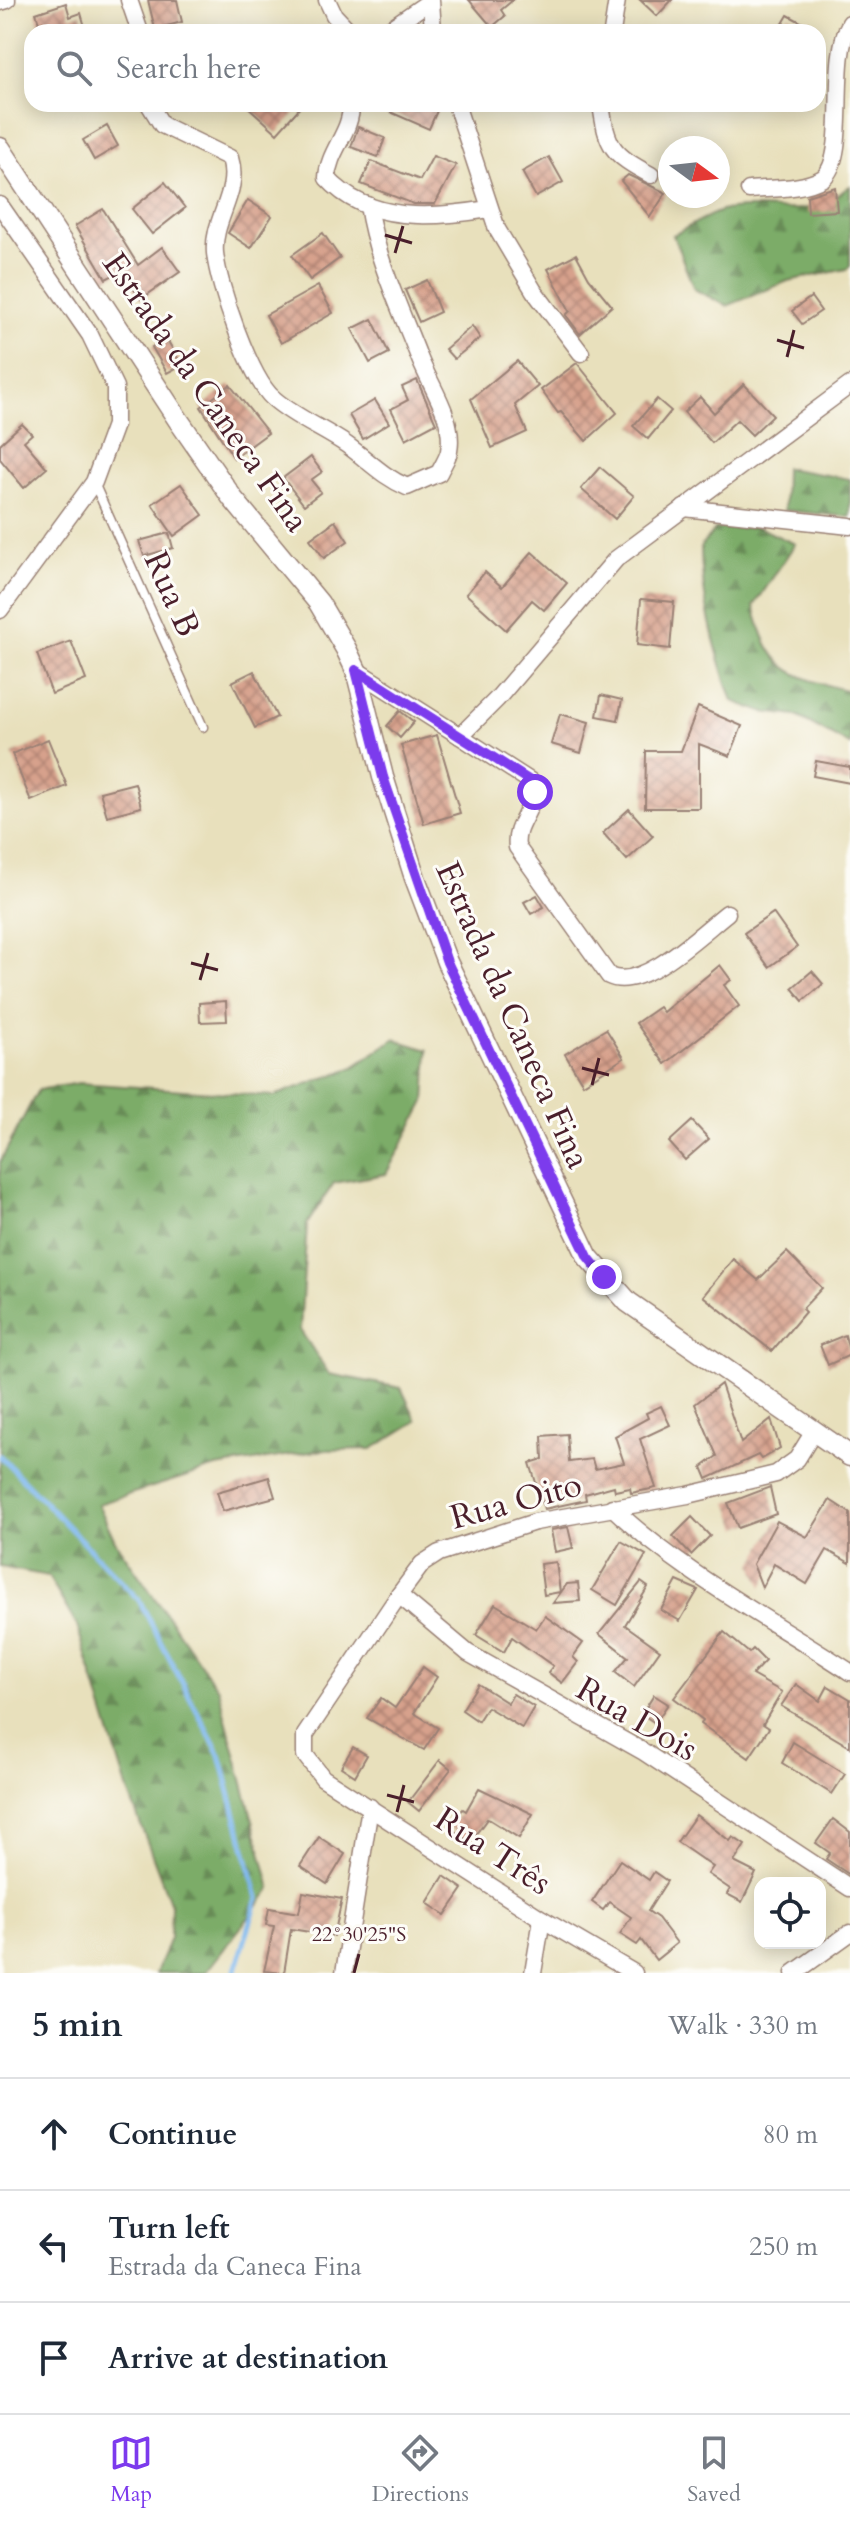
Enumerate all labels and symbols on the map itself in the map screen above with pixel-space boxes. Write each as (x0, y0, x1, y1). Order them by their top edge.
north arrow (658, 136, 730, 208)
street label: Estrada da Caneca Fina (92, 243, 320, 541)
street label: Rua B (133, 544, 211, 644)
route start (517, 774, 553, 810)
street label: Estrada da Caneca Fina (425, 854, 602, 1176)
route end (586, 1259, 622, 1295)
street label: Rua Oito (445, 1461, 587, 1541)
street label: Rua Dois (568, 1666, 706, 1772)
street label: Rua Três (426, 1796, 560, 1906)
text: 22°30'25"S (312, 1921, 406, 1948)

